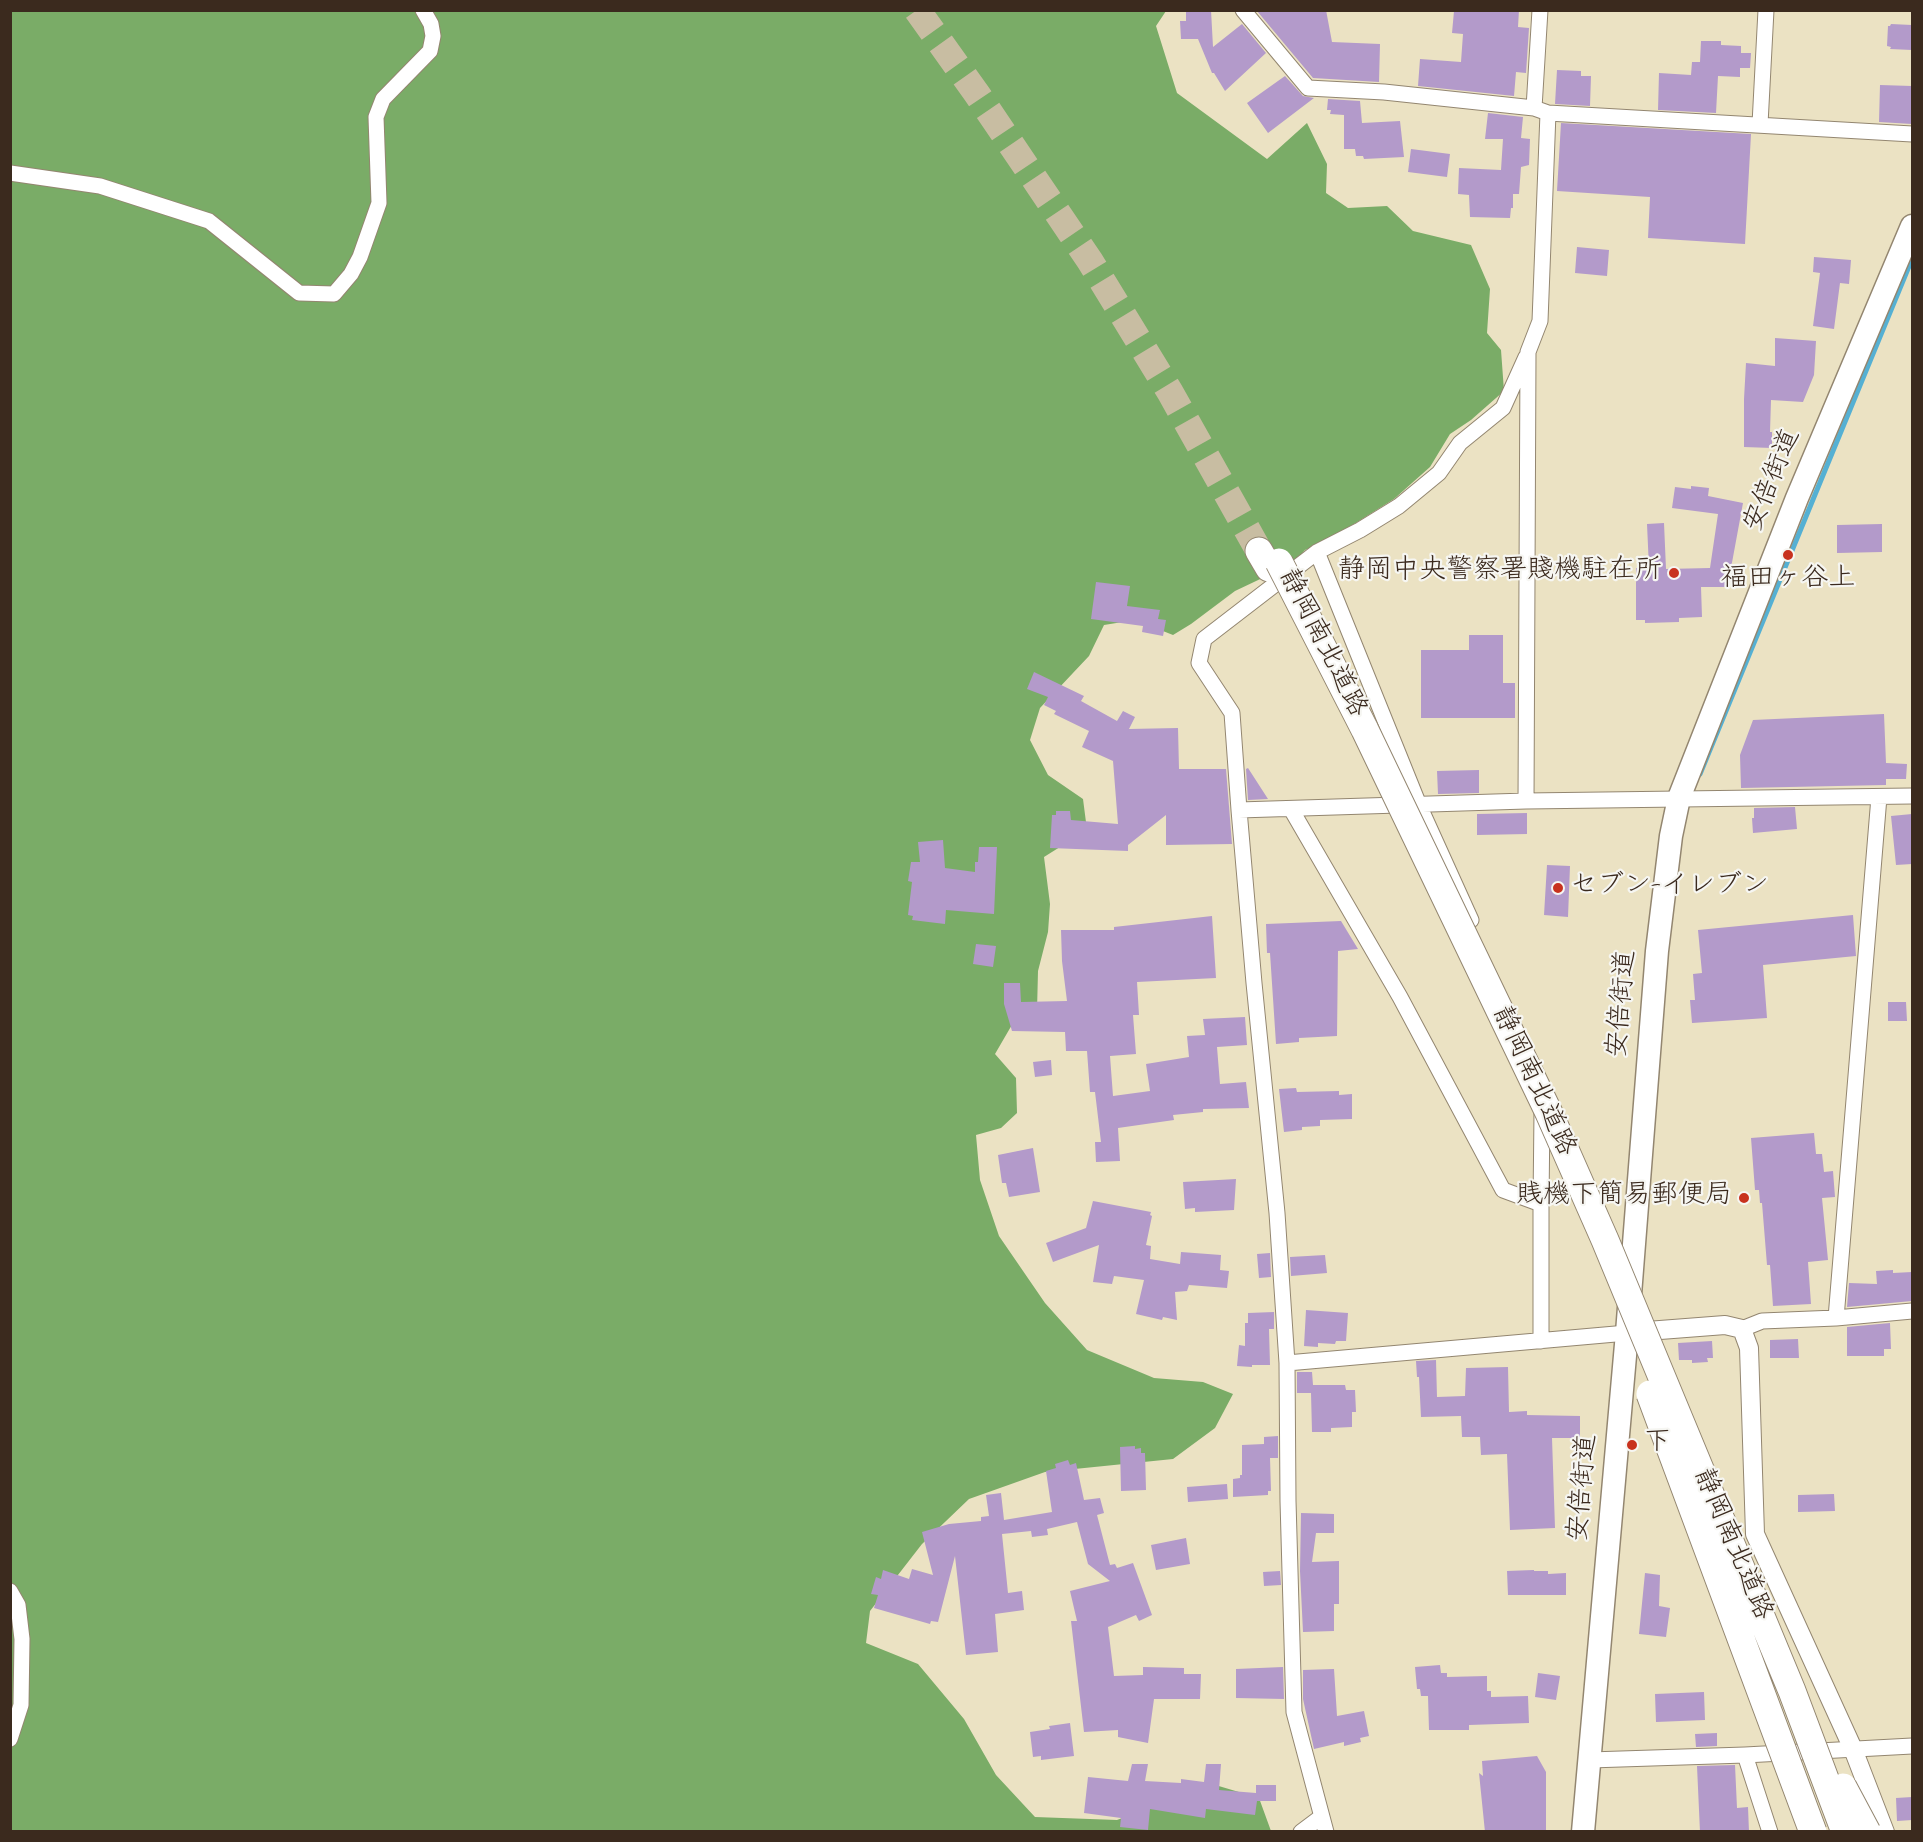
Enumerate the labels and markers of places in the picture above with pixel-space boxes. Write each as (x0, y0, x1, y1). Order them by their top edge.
marker: 福田ヶ谷上 (1781, 548, 1795, 562)
place label: 静岡中央警察署賤機駐在所 (1338, 557, 1662, 589)
place label: 福田ヶ谷上 (1721, 565, 1855, 597)
marker: 静岡中央警察署賤機駐在所 (1667, 566, 1681, 580)
place label: セブン-イレブン (1570, 872, 1769, 904)
marker: セブン-イレブン (1551, 881, 1565, 895)
place label: 賎機下簡易郵便局 (1516, 1182, 1732, 1214)
marker: 賎機下簡易郵便局 (1737, 1191, 1751, 1205)
place label: 下 (1644, 1429, 1671, 1461)
marker: 下 (1625, 1438, 1639, 1452)

